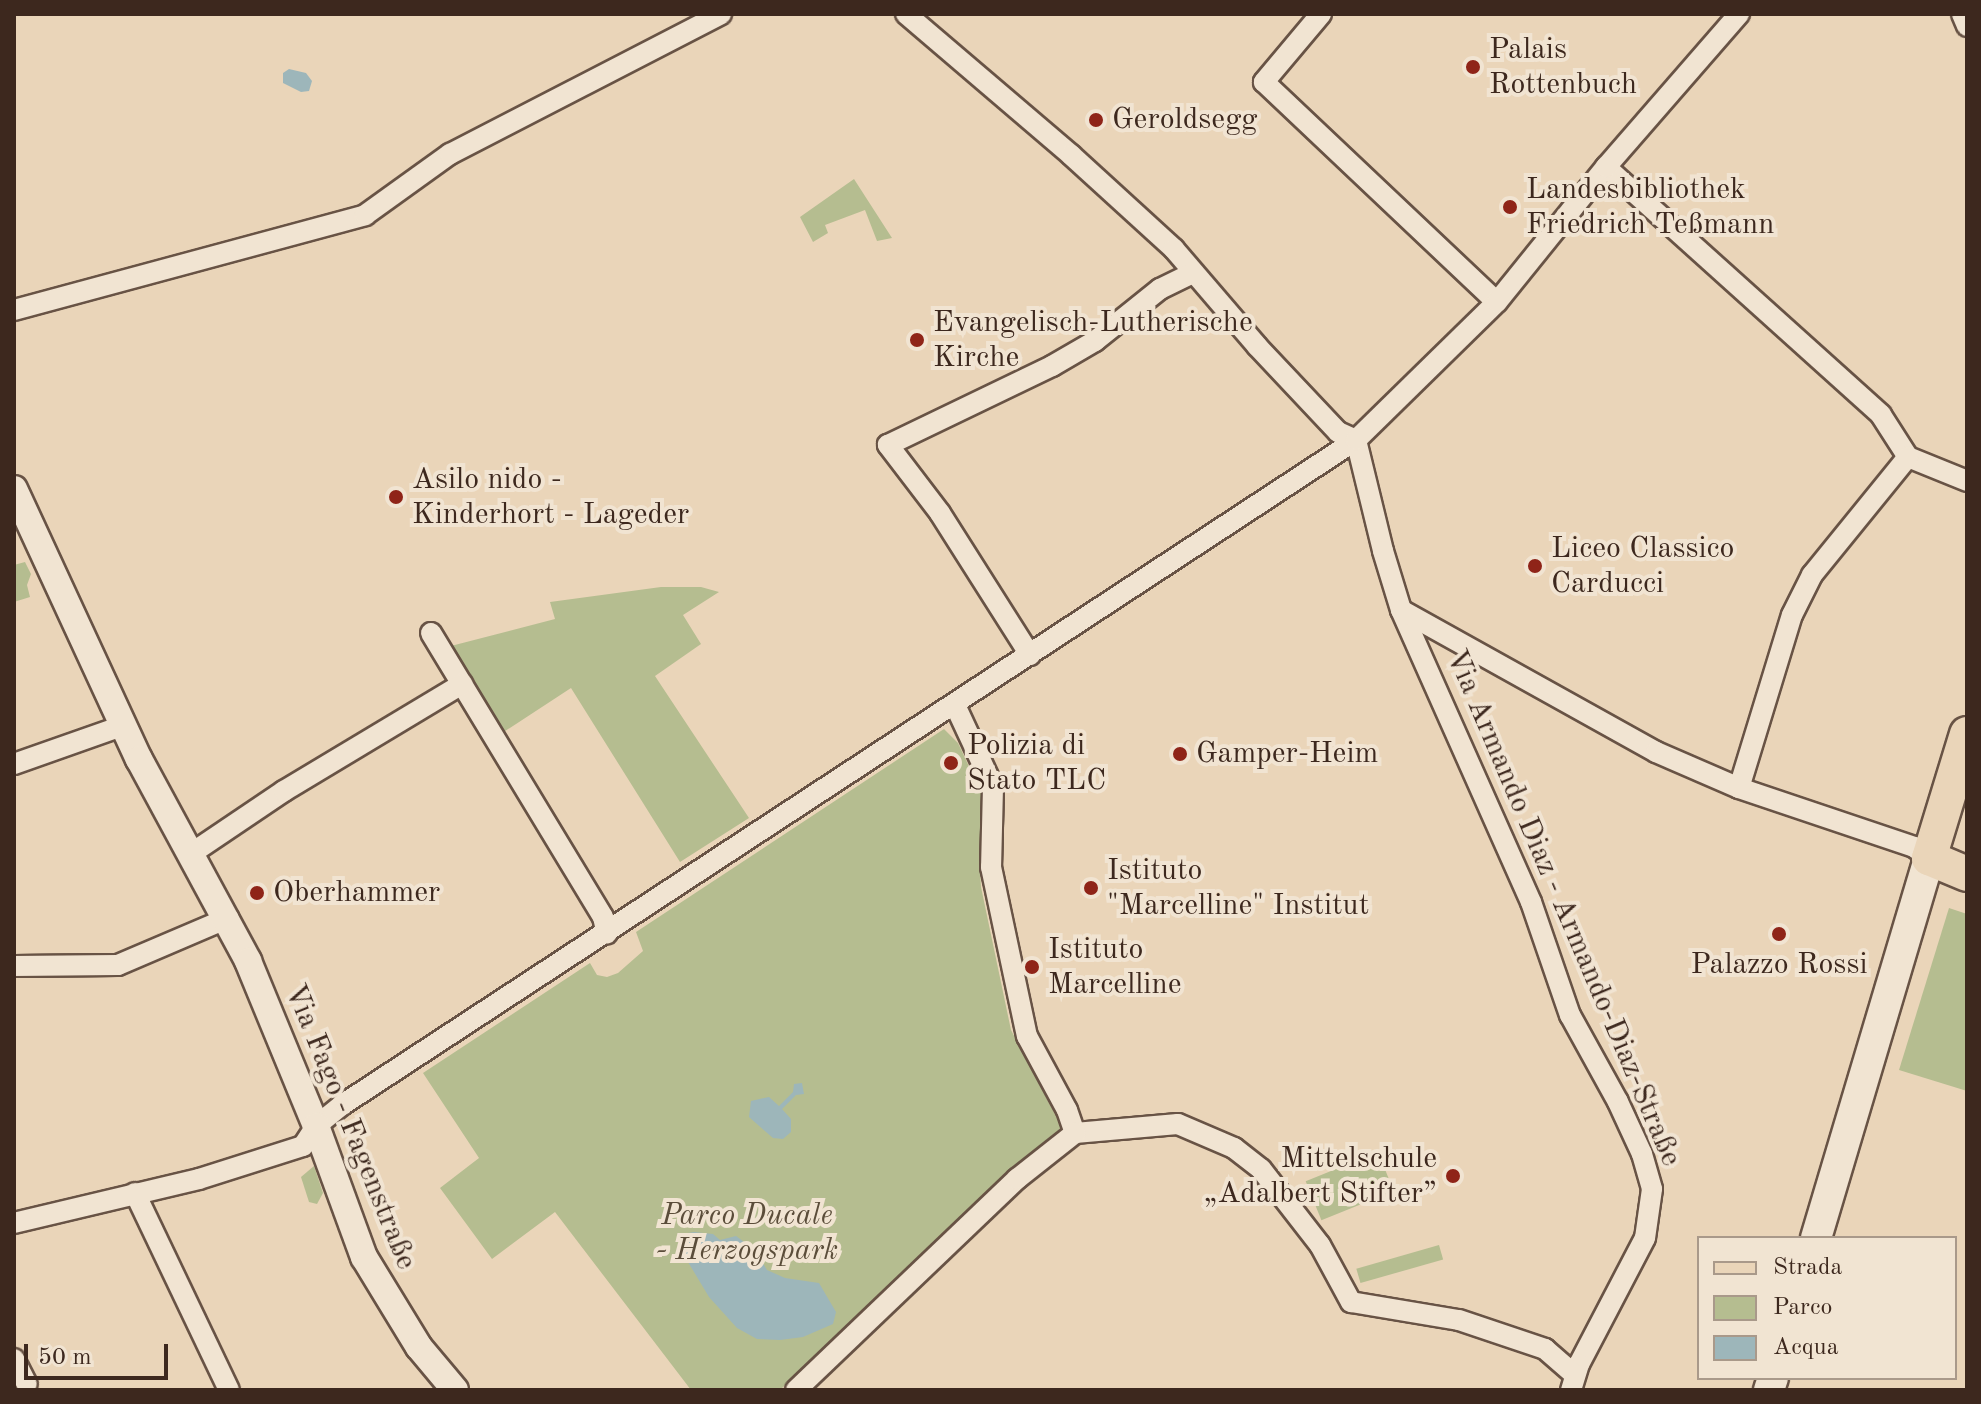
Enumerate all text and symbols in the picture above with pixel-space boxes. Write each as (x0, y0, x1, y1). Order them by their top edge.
place label: Palais Rottenbuch (1489, 32, 1637, 102)
marker: Palais Rottenbuch (1464, 58, 1482, 76)
place label: Geroldsegg (1112, 102, 1258, 138)
marker: Geroldsegg (1087, 111, 1105, 129)
place label: Landesbibliothek Friedrich Teßmann (1526, 172, 1774, 242)
marker: Landesbibliothek Friedrich Teßmann (1501, 198, 1519, 216)
place label: Evangelisch-Lutherische Kirche (933, 305, 1253, 376)
marker: Evangelisch-Lutherische Kirche (908, 331, 926, 349)
place label: Asilo nido - Kinderhort - Lageder (412, 462, 689, 532)
marker: Asilo nido - Kinderhort - Lageder (387, 488, 405, 506)
place label: Liceo Classico Carducci (1551, 531, 1734, 602)
marker: Liceo Classico Carducci (1526, 557, 1544, 575)
street label: Via Armando Diaz - Armando-Diaz-Straße (1437, 644, 1689, 1172)
place label: Polizia di Stato TLC (967, 728, 1106, 798)
place label: Gamper-Heim (1196, 736, 1378, 772)
marker: Gamper-Heim (1171, 745, 1189, 763)
marker: Polizia di Stato TLC (942, 754, 960, 772)
place label: Istituto "Marcelline" Institut (1107, 853, 1369, 924)
place label: Oberhammer (273, 875, 440, 911)
marker: Istituto "Marcelline" Institut (1082, 879, 1100, 897)
marker: Oberhammer (248, 884, 266, 902)
marker: Palazzo Rossi (1770, 925, 1788, 943)
place label: Istituto Marcelline (1048, 932, 1181, 1002)
place label: Palazzo Rossi (1691, 947, 1867, 983)
marker: Istituto Marcelline (1023, 958, 1041, 976)
street label: Via Fago - Fagenstraße (276, 979, 424, 1275)
place label: Mittelschule „Adalbert Stifter” (1203, 1141, 1437, 1212)
marker: Mittelschule „Adalbert Stifter” (1444, 1167, 1462, 1185)
park label: Parco Ducale - Herzogspark (656, 1198, 838, 1268)
legend (1697, 1236, 1957, 1380)
text: Strada (1773, 1256, 1842, 1280)
text: Parco (1773, 1296, 1832, 1320)
scale bar (28, 1328, 172, 1378)
text: Acqua (1773, 1336, 1839, 1360)
text: 50 m (38, 1346, 92, 1370)

